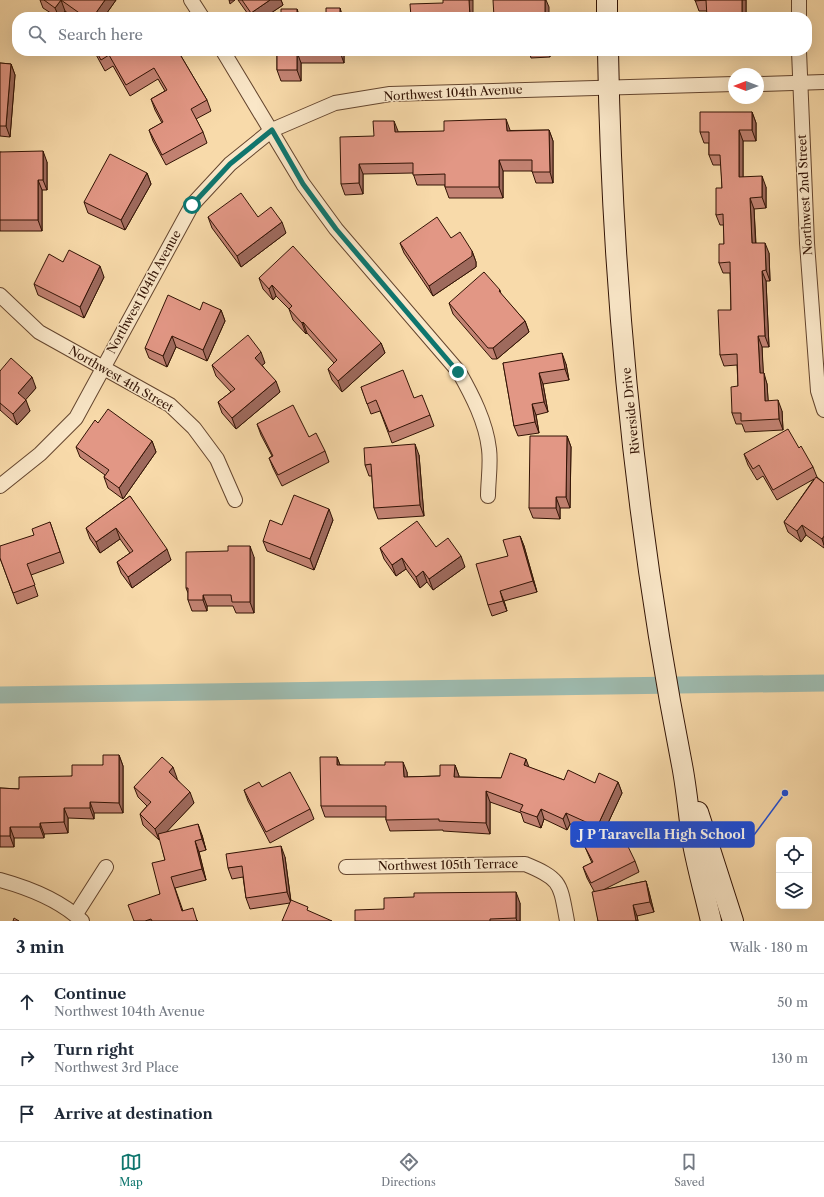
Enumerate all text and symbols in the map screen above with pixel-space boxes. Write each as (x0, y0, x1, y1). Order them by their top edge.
search box (12, 12, 812, 56)
icon: search (26, 23, 48, 45)
text: Search here (58, 25, 143, 44)
north arrow (728, 68, 764, 104)
street label: Northwest 104th Avenue (383, 81, 523, 104)
street label: Northwest 2nd Street (794, 133, 815, 256)
route start (183, 196, 201, 214)
street label: Northwest 104th Avenue (103, 227, 184, 356)
street label: Northwest 4th Street (66, 343, 177, 415)
route end (449, 363, 467, 381)
street label: Riverside Drive (618, 366, 643, 455)
callout: J P Taravella High School (571, 822, 754, 847)
text: J P Taravella High School (577, 826, 746, 842)
map controls (776, 837, 812, 909)
button: locate (776, 837, 812, 873)
street label: Northwest 105th Terrace (378, 856, 518, 873)
button: layers (776, 873, 812, 909)
text: 3 min (16, 937, 65, 957)
text: Walk · 180 m (729, 939, 808, 955)
text: Continue (54, 984, 126, 1003)
icon: ahead (16, 991, 38, 1013)
text: 50 m (777, 994, 808, 1010)
text: Northwest 104th Avenue (54, 1003, 205, 1019)
text: Turn right (54, 1040, 134, 1059)
icon: right (16, 1047, 38, 1069)
text: 130 m (772, 1050, 808, 1066)
text: Northwest 3rd Place (54, 1059, 179, 1075)
icon: arrive (16, 1103, 38, 1125)
text: Arrive at destination (54, 1104, 213, 1123)
tab: Map (119, 1151, 143, 1189)
tab: Directions (381, 1151, 436, 1189)
tab: Saved (674, 1151, 705, 1189)

